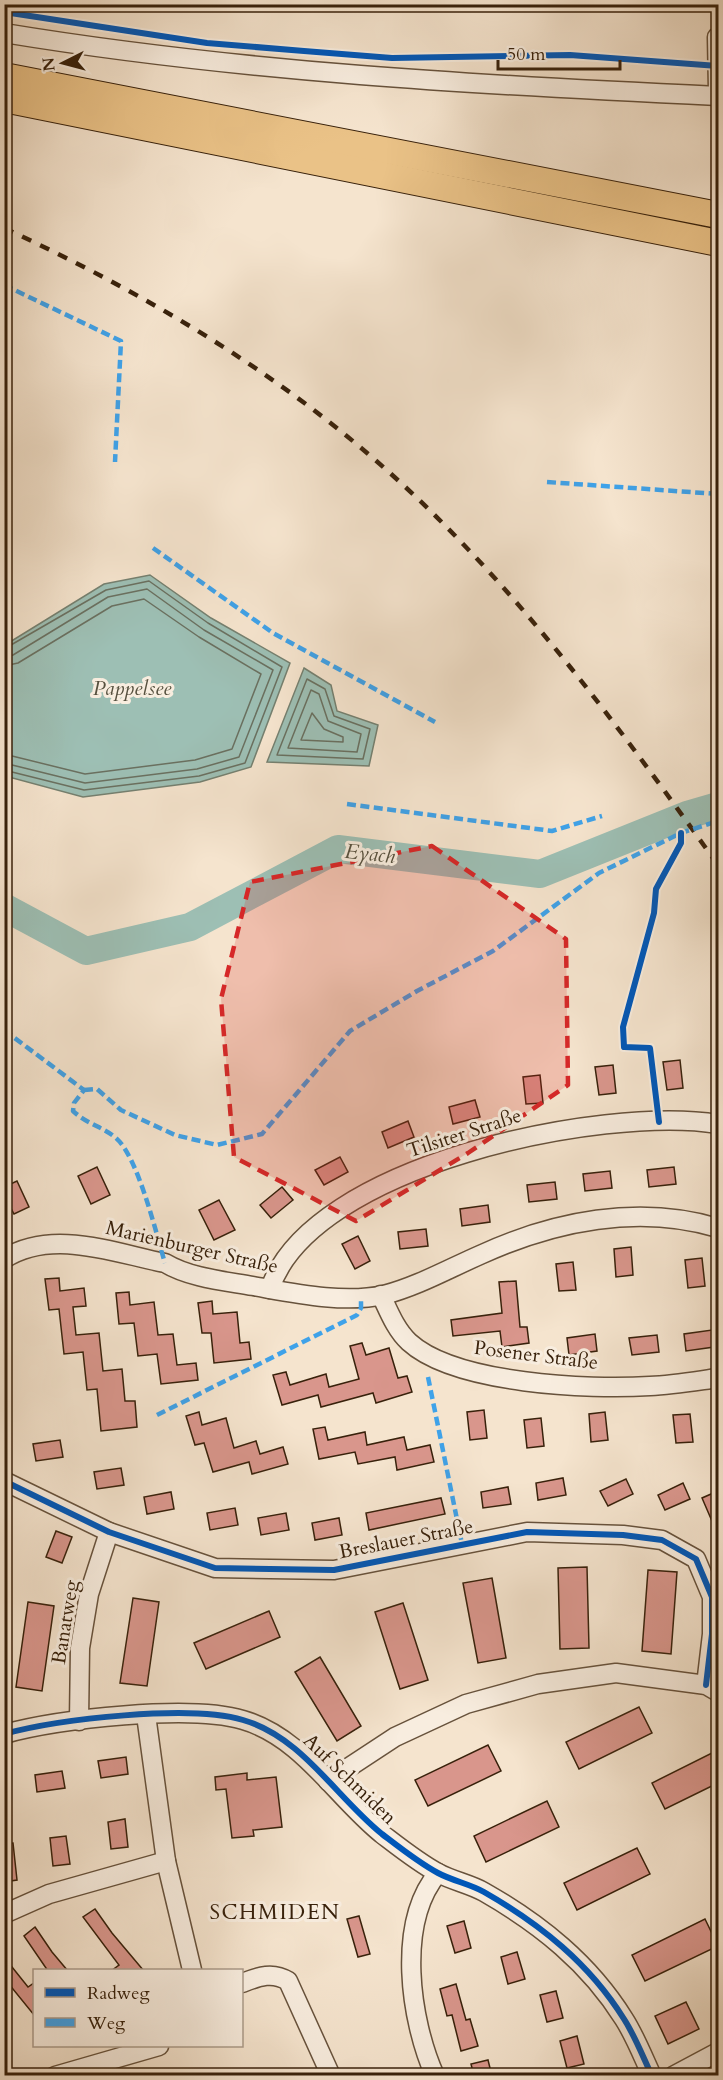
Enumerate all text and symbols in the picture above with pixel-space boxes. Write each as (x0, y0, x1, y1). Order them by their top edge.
north arrow (33, 33, 93, 93)
scale bar (498, 33, 620, 71)
text: 50 m (507, 42, 546, 67)
text: N (37, 56, 61, 73)
water label: Pappelsee (93, 674, 172, 703)
water label: Eyach (343, 837, 397, 871)
street label: Tilsiter Straße (403, 1102, 525, 1164)
street label: Marienburger Straße (103, 1214, 281, 1280)
street label: Posener Straße (472, 1334, 600, 1376)
street label: Breslauer Straße (336, 1513, 476, 1565)
street label: Banatweg (45, 1577, 85, 1666)
street label: Auf Schmiden (297, 1727, 403, 1831)
district label: SCHMIDEN (209, 1898, 341, 1927)
legend (33, 1969, 243, 2047)
text: Radweg (87, 1981, 150, 2006)
text: Weg (86, 2011, 126, 2036)

